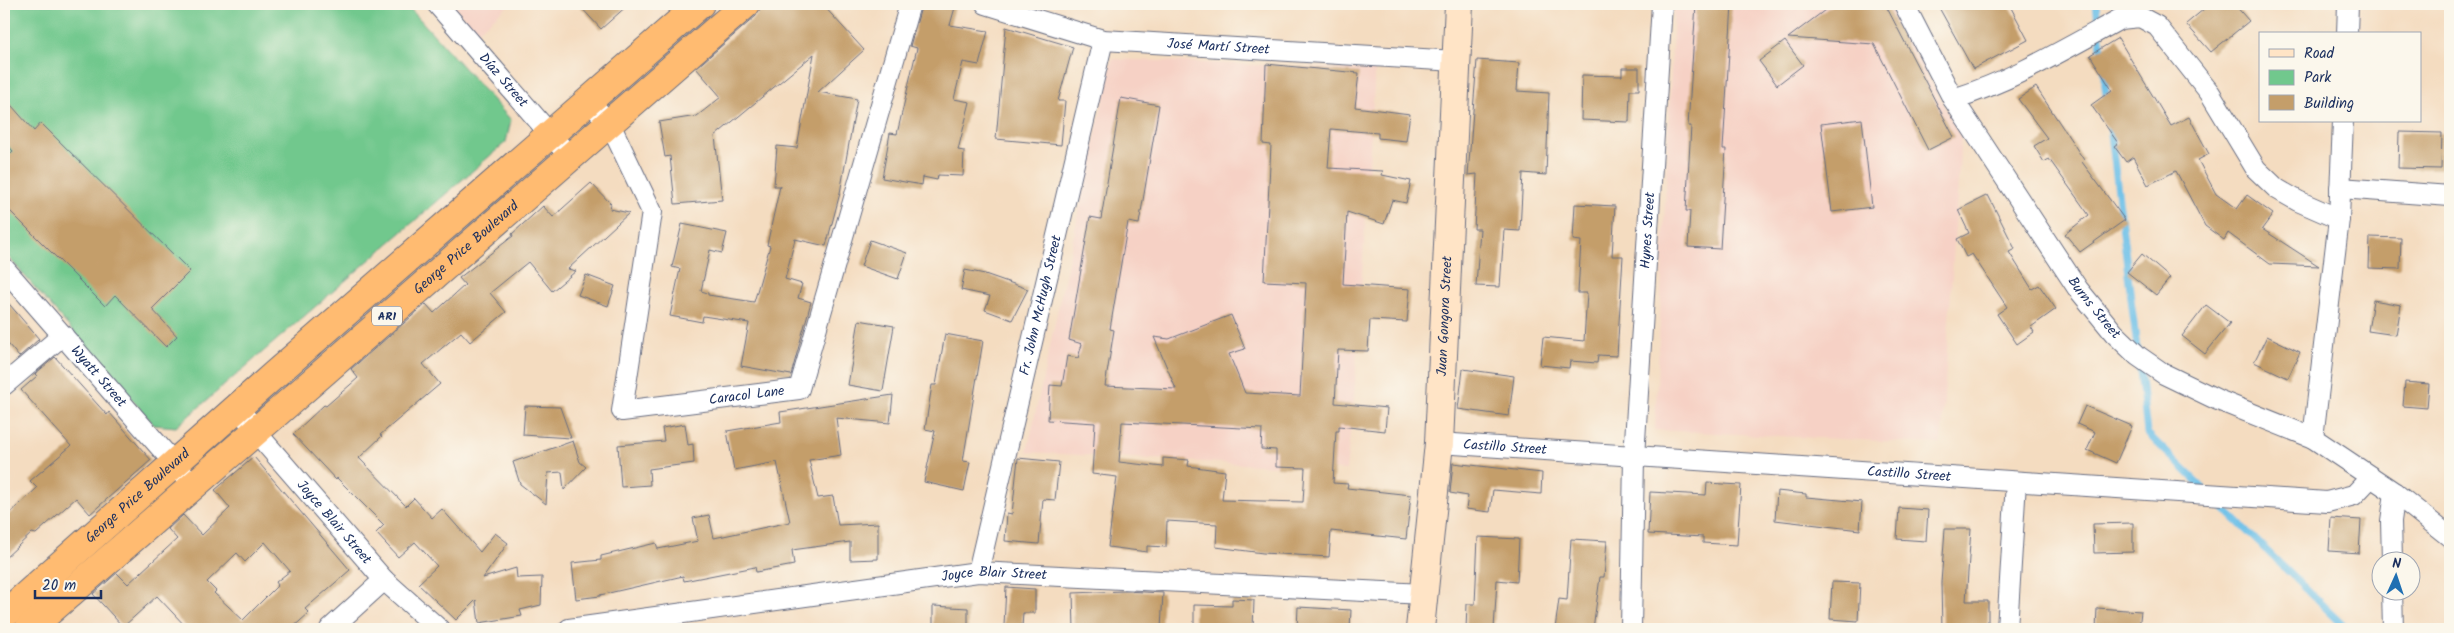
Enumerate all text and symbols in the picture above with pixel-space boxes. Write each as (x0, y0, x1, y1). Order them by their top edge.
legend (2259, 32, 2422, 122)
street label: José Martí Street (1166, 33, 1271, 61)
text: Road (2304, 42, 2335, 66)
street label: Díaz Street (473, 48, 534, 113)
text: Park (2304, 66, 2332, 90)
text: Building (2304, 92, 2354, 116)
street label: Hynes Street (1635, 191, 1661, 270)
street label: George Price Boulevard (408, 195, 525, 300)
street label: Fr. John McHugh Street (1014, 232, 1068, 377)
street label: Juan Gongora Street (1431, 255, 1459, 377)
street label: Burns Street (2062, 272, 2126, 345)
road number: AR1 (372, 306, 402, 326)
street label: Wyatt Street (65, 341, 132, 413)
street label: Caracol Lane (708, 380, 786, 411)
street label: Castillo Street (1462, 434, 1548, 461)
street label: George Price Boulevard (80, 443, 196, 549)
street label: Castillo Street (1866, 460, 1952, 488)
street label: Joyce Blair Street (291, 475, 377, 570)
north arrow (2372, 550, 2422, 600)
text: N (2392, 553, 2402, 575)
street label: Joyce Blair Street (940, 561, 1048, 588)
scale bar (35, 568, 101, 600)
text: 20 m (42, 574, 76, 598)

